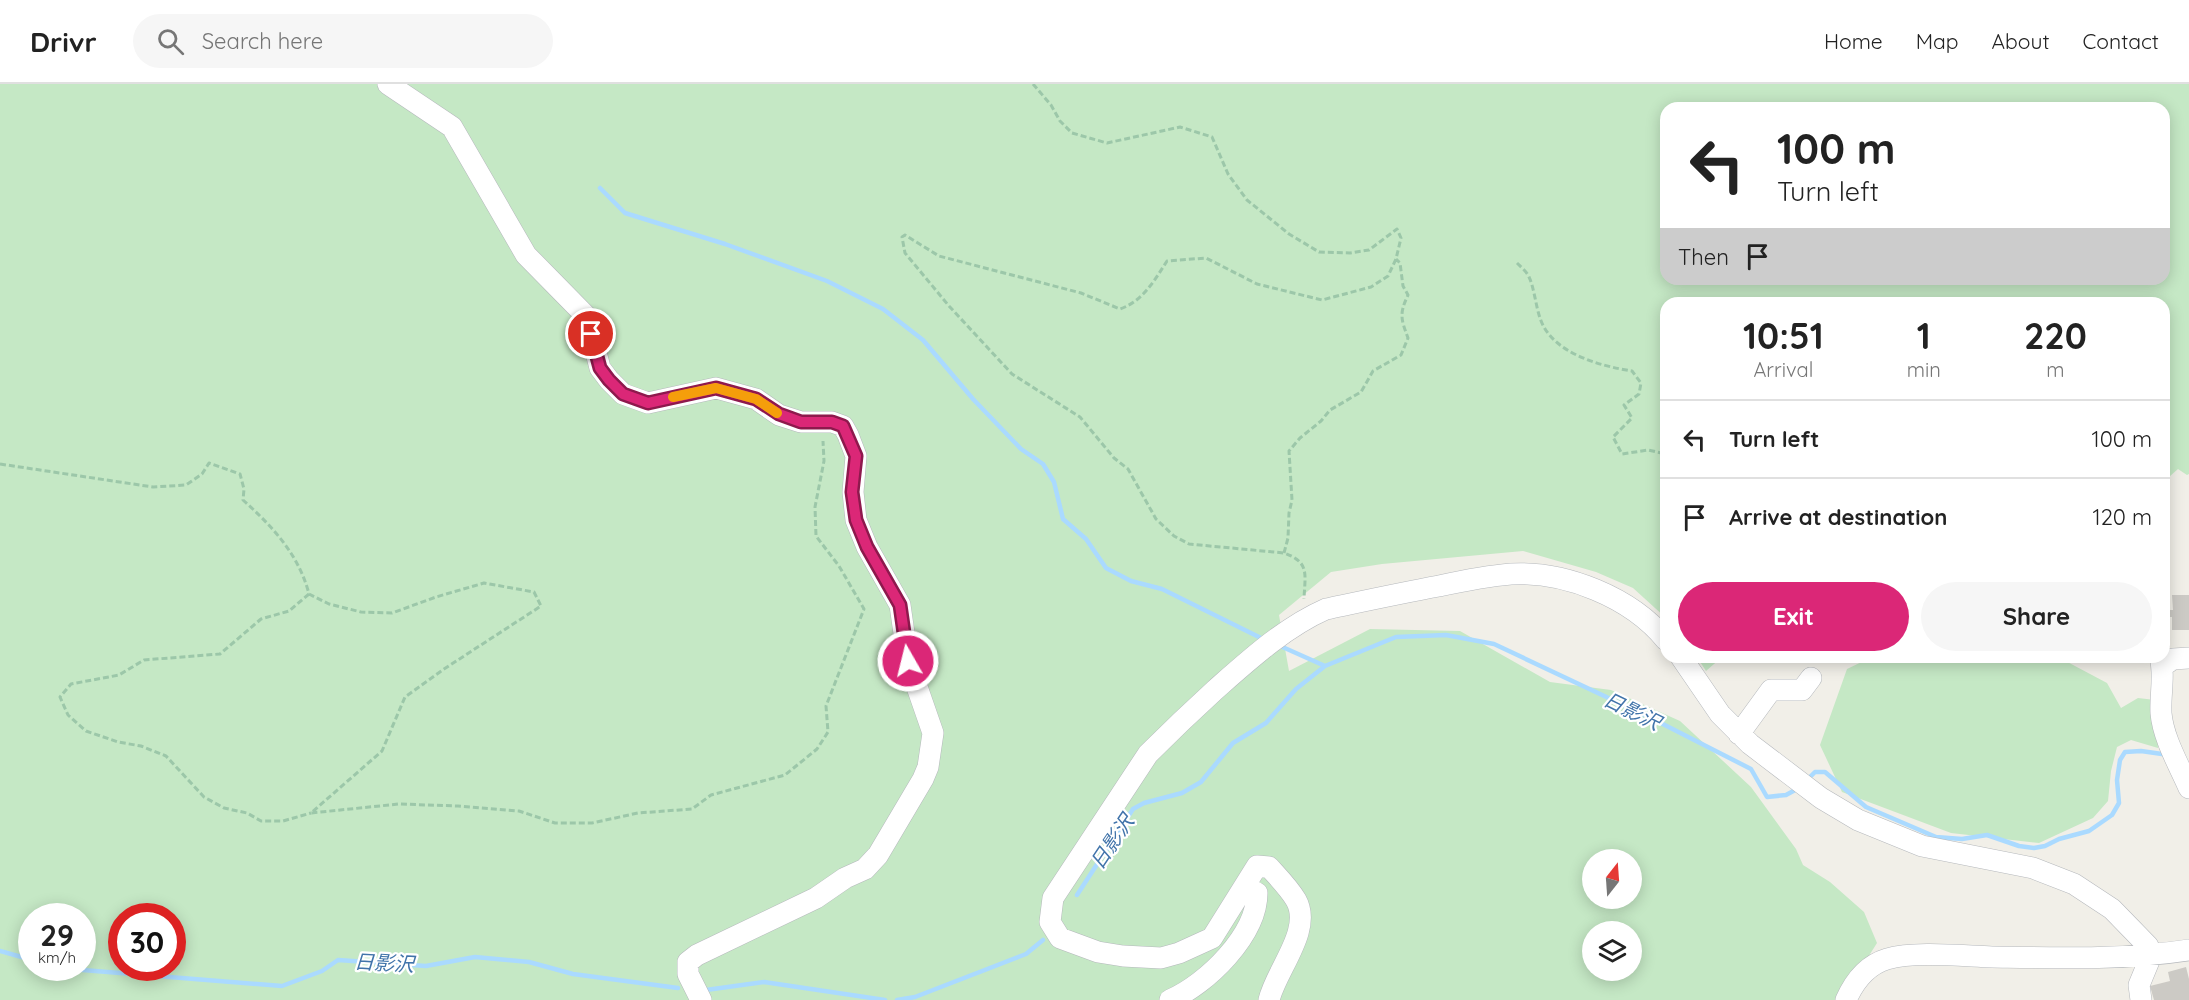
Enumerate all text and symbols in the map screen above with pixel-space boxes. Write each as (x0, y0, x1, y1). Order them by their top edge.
search box (133, 14, 553, 68)
text: Drivr (30, 24, 97, 59)
icon: search (154, 25, 187, 58)
text: Search here (202, 27, 323, 55)
text: Home (1824, 28, 1883, 54)
text: Map (1916, 28, 1959, 54)
text: About (1992, 28, 2050, 54)
text: Contact (2083, 28, 2159, 54)
text: 100 m (1777, 122, 1895, 175)
icon: left (1678, 126, 1756, 204)
text: Turn left (1777, 174, 1879, 208)
icon: arrive (1741, 240, 1774, 273)
text: Then (1678, 243, 1729, 271)
pin (565, 308, 616, 359)
text: 10:51 (1743, 313, 1824, 358)
text: 1 (1917, 313, 1931, 358)
text: 220 (2024, 313, 2087, 358)
icon: arrive (574, 317, 607, 350)
text: Arrival (1753, 357, 1813, 382)
text: min (1907, 357, 1941, 382)
text: m (2046, 357, 2065, 382)
icon: left (1678, 423, 1711, 456)
text: Turn left (1729, 425, 1819, 453)
text: 100 m (2092, 425, 2152, 453)
icon: arrive (1678, 501, 1711, 534)
text: Arrive at destination (1729, 503, 1947, 531)
text: 120 m (2093, 503, 2152, 531)
button: Exit (1678, 582, 1909, 651)
button: Share (1921, 582, 2152, 651)
position arrow (876, 629, 940, 693)
water label: 日影沢 (1600, 686, 1667, 736)
water label: 日影沢 (1084, 807, 1140, 874)
north arrow (1582, 849, 1642, 909)
map controls (1582, 849, 1642, 981)
speed limit sign: 30 (108, 903, 186, 981)
text: 29 (40, 916, 74, 954)
button: layers (1582, 921, 1642, 981)
text: km/h (38, 948, 76, 967)
water label: 日影沢 (353, 948, 418, 977)

